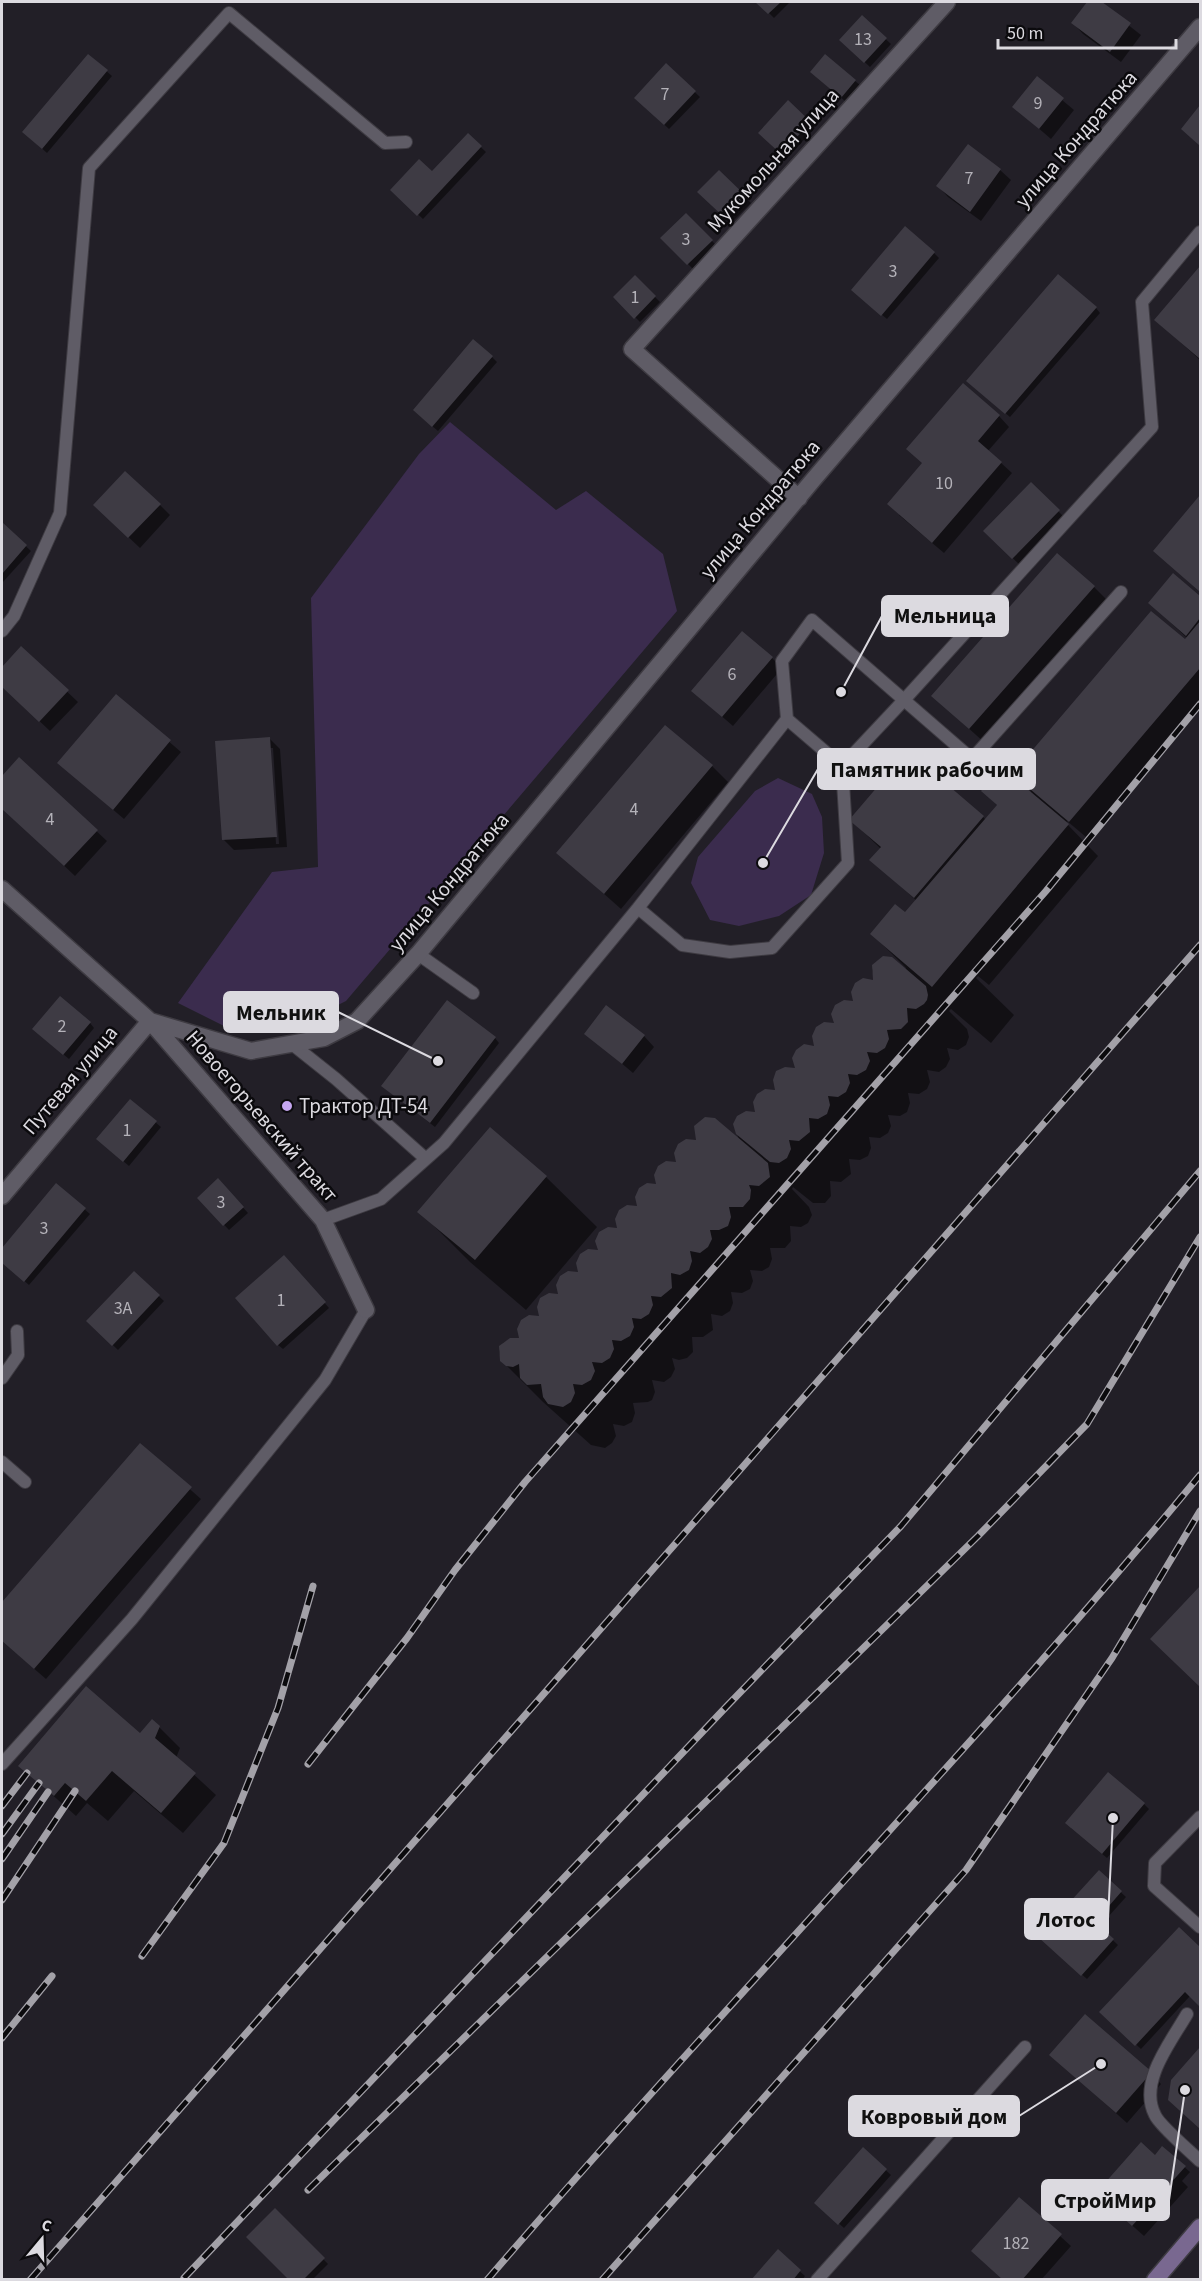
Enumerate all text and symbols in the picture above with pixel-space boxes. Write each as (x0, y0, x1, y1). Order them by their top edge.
scale bar (998, 12, 1176, 50)
text: 50 m (1007, 21, 1043, 46)
house number: 13 (854, 27, 872, 52)
street label: улица Кондратюка (1008, 64, 1144, 214)
street label: Мукомольная улица (700, 81, 846, 239)
house number: 7 (661, 82, 670, 107)
house number: 9 (1034, 91, 1043, 116)
house number: 7 (965, 166, 974, 191)
house number: 3 (682, 227, 691, 252)
house number: 3 (889, 259, 898, 284)
house number: 1 (631, 285, 639, 310)
street label: улица Кондратюка (693, 433, 827, 585)
house number: 10 (935, 471, 953, 496)
callout: Мельница (882, 596, 1008, 636)
text: Мельница (894, 600, 996, 632)
house number: 6 (728, 662, 737, 687)
callout: Памятник рабочим (818, 749, 1035, 789)
text: Памятник рабочим (830, 754, 1024, 786)
house number: 4 (630, 797, 639, 822)
street label: улица Кондратюка (382, 806, 516, 958)
house number: 4 (46, 807, 55, 832)
callout: Мельник (224, 992, 338, 1032)
text: Мельник (236, 997, 326, 1029)
house number: 2 (58, 1014, 67, 1039)
street label: Путевая улица (15, 1019, 125, 1141)
street label: Новоегорьевский тракт (179, 1024, 345, 1209)
place label: Трактор ДТ-54 (299, 1091, 428, 1121)
marker: Трактор ДТ-54 (280, 1099, 294, 1113)
house number: 1 (123, 1118, 131, 1143)
house number: 3 (217, 1190, 226, 1215)
house number: 3 (40, 1216, 49, 1241)
house number: 1 (277, 1288, 285, 1313)
house number: 3А (114, 1296, 133, 1321)
callout: Лотос (1025, 1899, 1108, 1939)
text: Лотос (1036, 1904, 1096, 1936)
callout: Ковровый дом (849, 2096, 1019, 2136)
text: Ковровый дом (861, 2101, 1007, 2133)
callout: СтройМир (1042, 2180, 1169, 2220)
text: СтройМир (1054, 2185, 1156, 2217)
north arrow (12, 2209, 72, 2269)
text: С (39, 2214, 55, 2238)
house number: 182 (1003, 2231, 1029, 2256)

